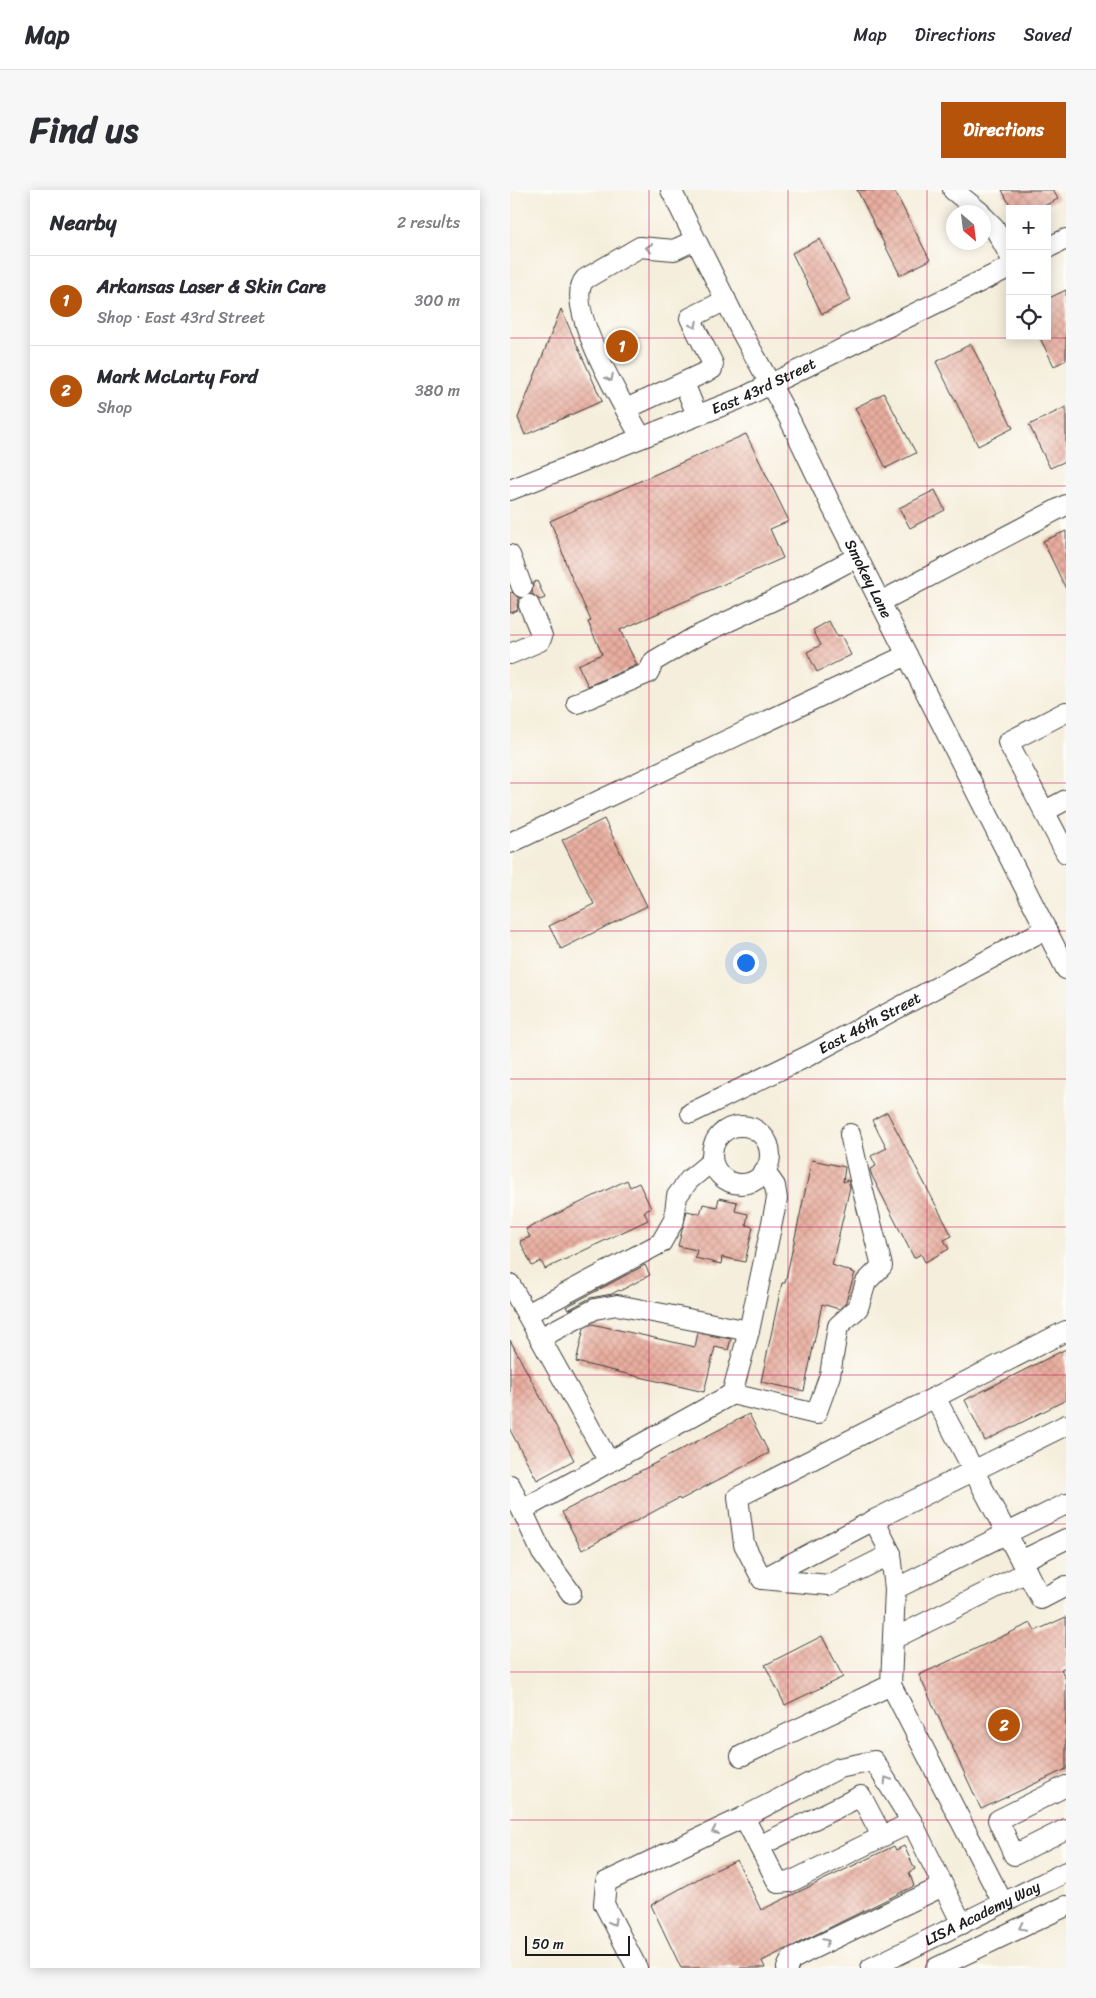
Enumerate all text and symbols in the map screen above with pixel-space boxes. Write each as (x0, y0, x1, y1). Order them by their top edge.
text: Map (25, 14, 69, 56)
text: Map (854, 19, 887, 51)
text: Directions (915, 19, 996, 51)
text: Saved (1024, 19, 1071, 51)
text: Find us (30, 99, 138, 161)
button: Directions (941, 102, 1066, 158)
text: Nearby (50, 204, 116, 242)
north arrow (946, 205, 991, 250)
map controls (1006, 205, 1051, 340)
button: + (1006, 205, 1051, 250)
text: 2 results (397, 208, 460, 237)
one-way arrow (645, 243, 653, 254)
button: − (1006, 250, 1051, 295)
text: Arkansas Laser & Skin Care (97, 270, 326, 303)
text: 1 (63, 286, 69, 315)
text: 300 m (415, 286, 460, 315)
button: locate (1006, 295, 1051, 340)
text: Shop · East 43rd Street (97, 303, 265, 332)
one-way arrow (688, 320, 698, 329)
pin: 1 (606, 327, 638, 365)
street label: East 43rd Street (707, 351, 821, 422)
text: Mark McLarty Ford (97, 360, 257, 393)
one-way arrow (604, 373, 614, 382)
text: 2 (61, 376, 71, 405)
text: 380 m (415, 376, 460, 405)
text: Shop (97, 393, 132, 422)
street label: Smokey Lane (837, 534, 900, 623)
your location (733, 950, 759, 976)
street label: East 46th Street (814, 985, 926, 1061)
pin: 2 (988, 1706, 1020, 1744)
one-way arrow (884, 1777, 893, 1786)
one-way arrow (711, 1825, 720, 1835)
street label: LISA Academy Way (920, 1874, 1045, 1953)
one-way arrow (607, 1916, 617, 1925)
one-way arrow (1018, 1920, 1027, 1931)
text: 50 m (532, 1932, 564, 1957)
scale bar (525, 1933, 630, 1956)
one-way arrow (821, 1938, 830, 1948)

